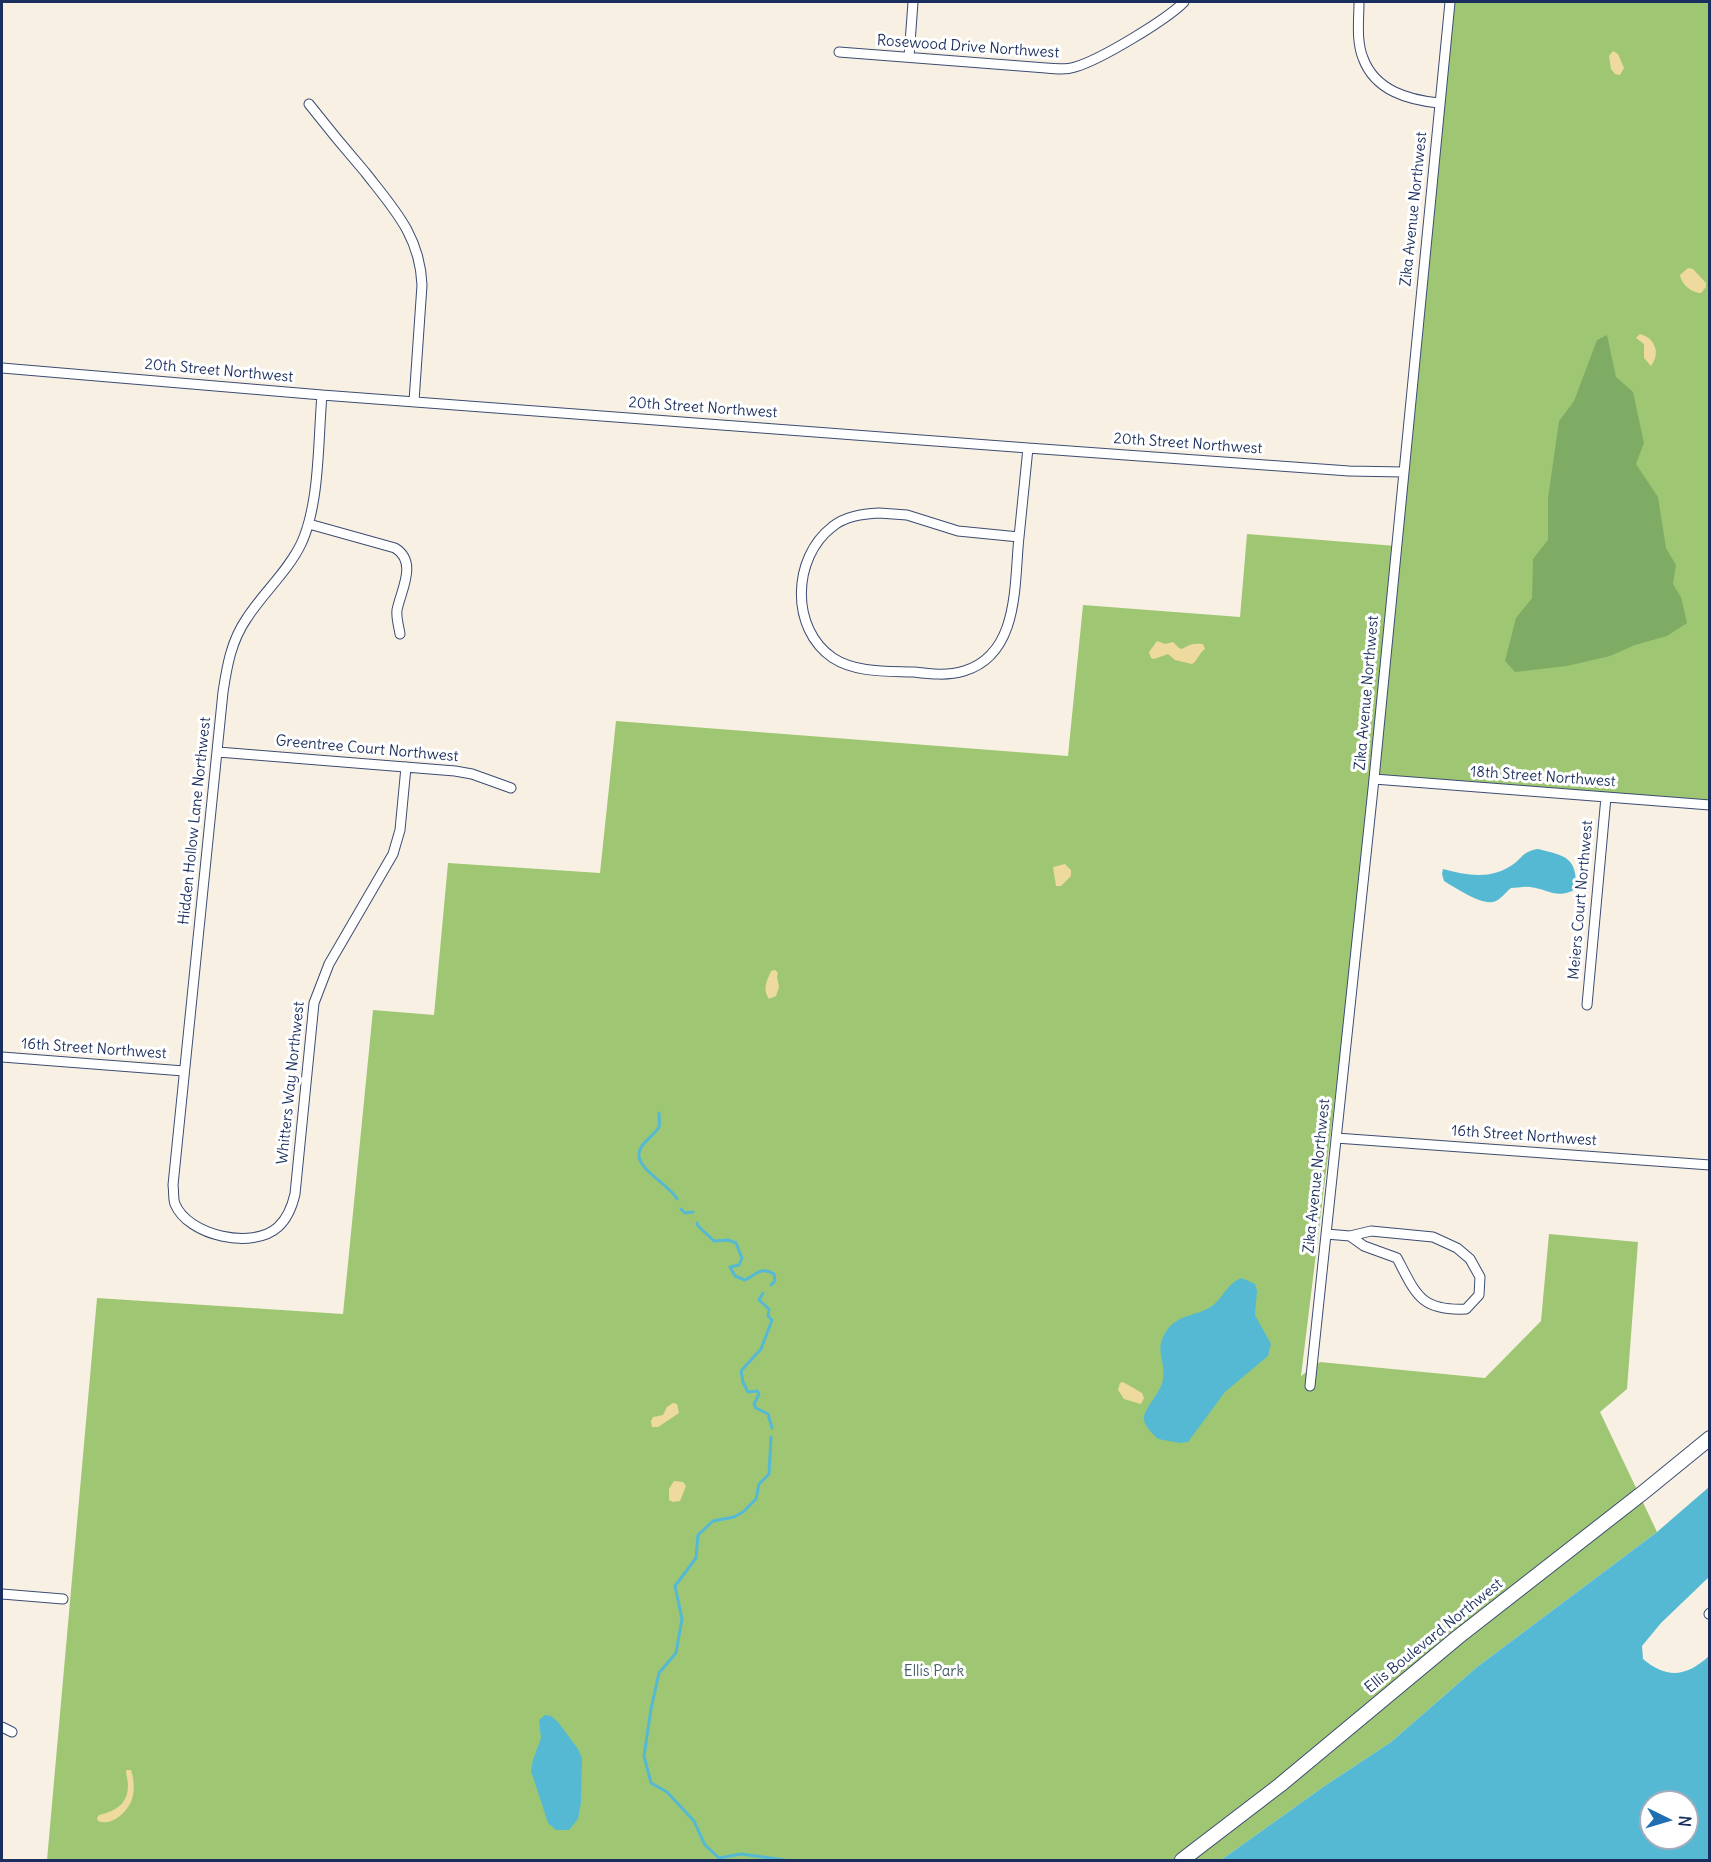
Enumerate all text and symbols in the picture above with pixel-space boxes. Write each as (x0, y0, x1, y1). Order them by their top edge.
street label: Rosewood Drive Northwest (876, 32, 1060, 62)
street label: Zika Avenue Northwest (1397, 131, 1431, 287)
street label: 20th Street Northwest (144, 356, 294, 386)
street label: 20th Street Northwest (628, 394, 778, 422)
street label: 20th Street Northwest (1113, 430, 1263, 458)
street label: Zika Avenue Northwest (1351, 615, 1383, 771)
street label: Hidden Hollow Lane Northwest (175, 716, 215, 926)
street label: Greentree Court Northwest (275, 732, 459, 766)
street label: 18th Street Northwest (1470, 763, 1616, 791)
street label: Meiers Court Northwest (1565, 820, 1597, 980)
street label: Whitters Way Northwest (273, 1000, 309, 1166)
street label: 16th Street Northwest (21, 1035, 167, 1063)
street label: Zika Avenue Northwest (1300, 1098, 1334, 1254)
street label: 16th Street Northwest (1451, 1122, 1597, 1150)
street label: Ellis Boulevard Northwest (1361, 1575, 1507, 1697)
park label: Ellis Park (904, 1663, 964, 1681)
north arrow (1639, 1790, 1699, 1850)
text: N (1674, 1815, 1695, 1828)

